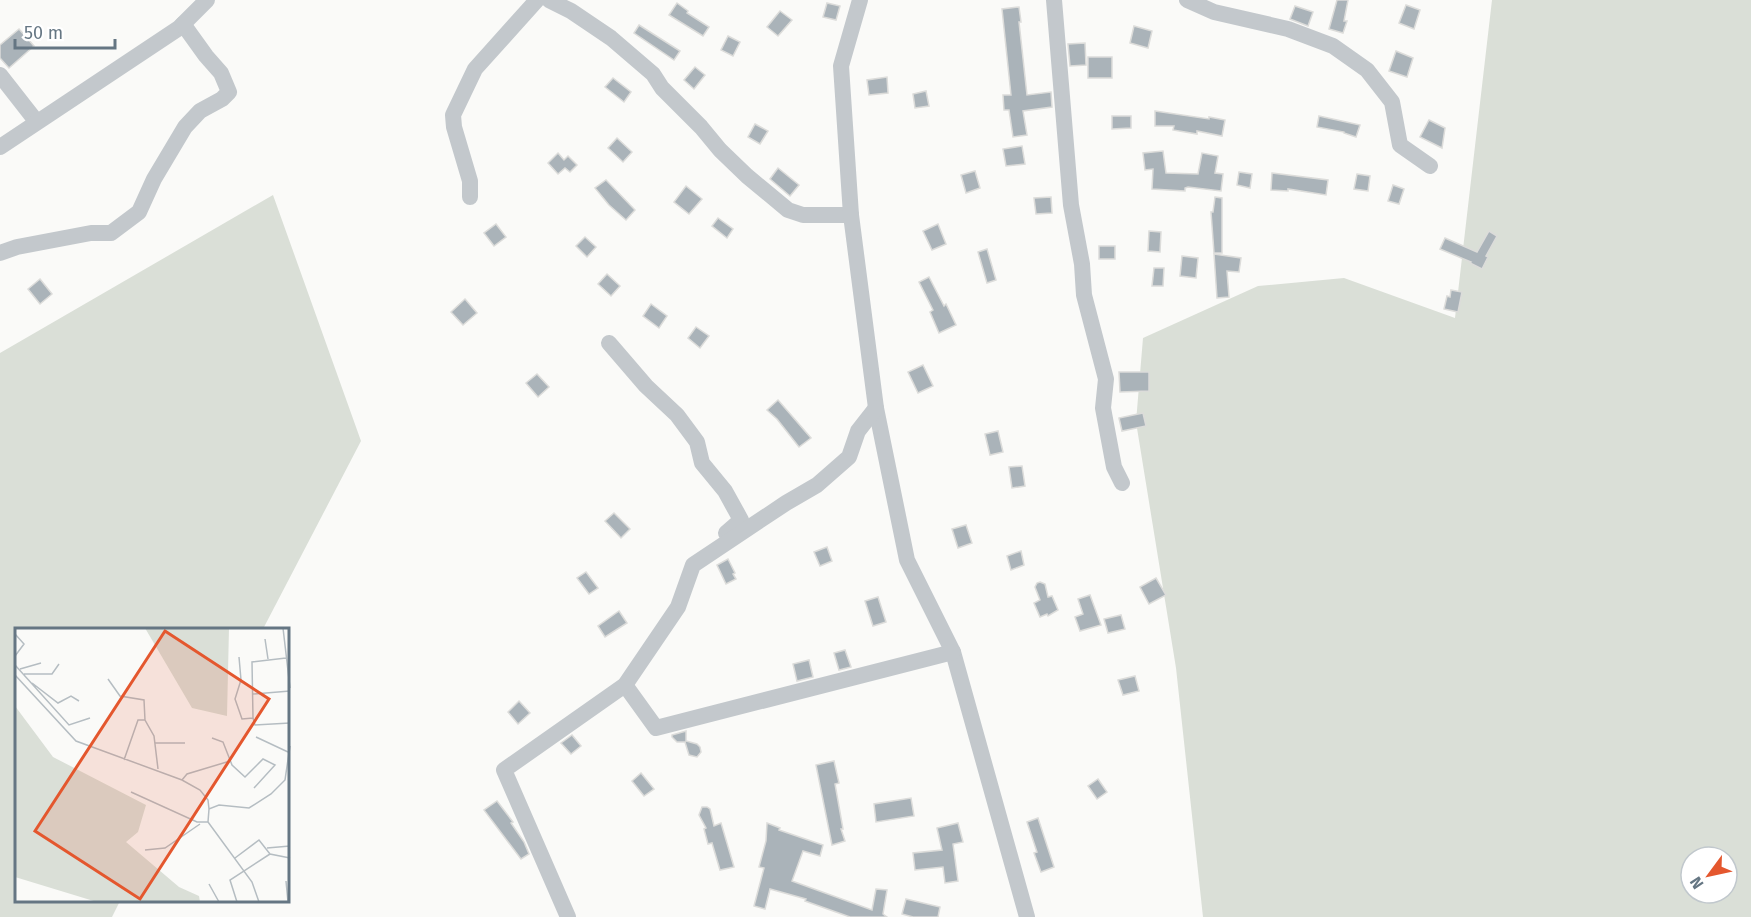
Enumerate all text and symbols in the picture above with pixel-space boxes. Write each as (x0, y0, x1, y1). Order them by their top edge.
scale bar (15, 12, 116, 50)
text: 50 m (24, 22, 63, 44)
inset map (15, 628, 290, 902)
north arrow (1679, 845, 1739, 905)
text: N (1686, 873, 1708, 893)

